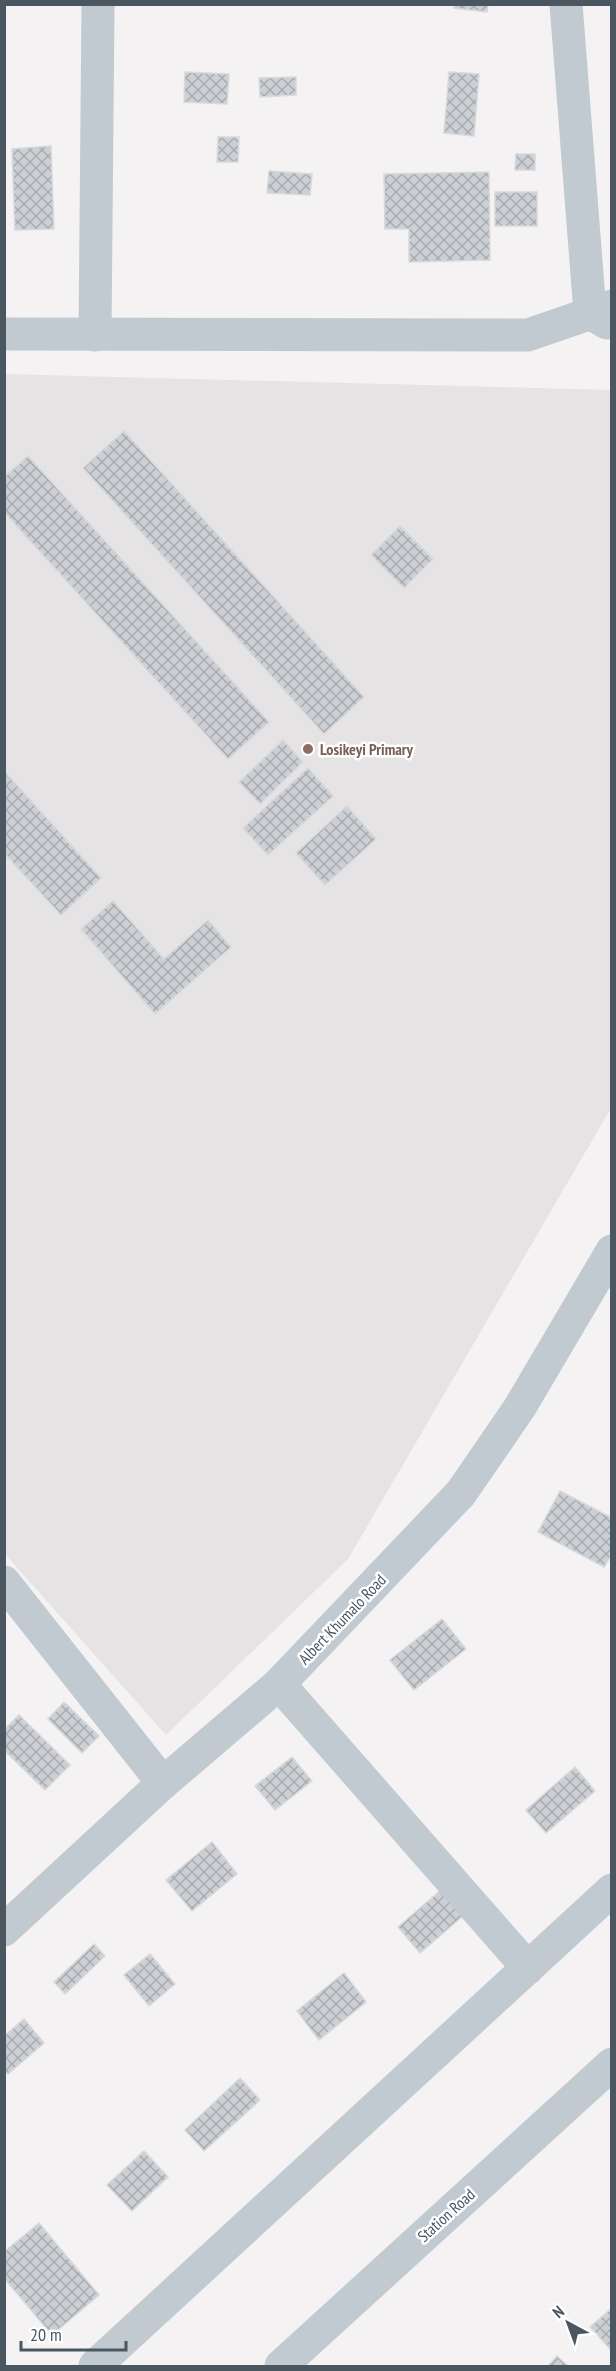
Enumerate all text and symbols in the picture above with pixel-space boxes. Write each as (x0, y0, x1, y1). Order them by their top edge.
place label: Losikeyi Primary (320, 739, 414, 759)
marker: Losikeyi Primary (301, 742, 315, 756)
street label: Albert Khumalo Road (294, 1570, 390, 1668)
street label: Station Road (413, 2184, 479, 2246)
north arrow (538, 2293, 598, 2353)
text: N (548, 2301, 568, 2322)
scale bar (21, 2314, 126, 2352)
text: 20 m (30, 2323, 62, 2346)

